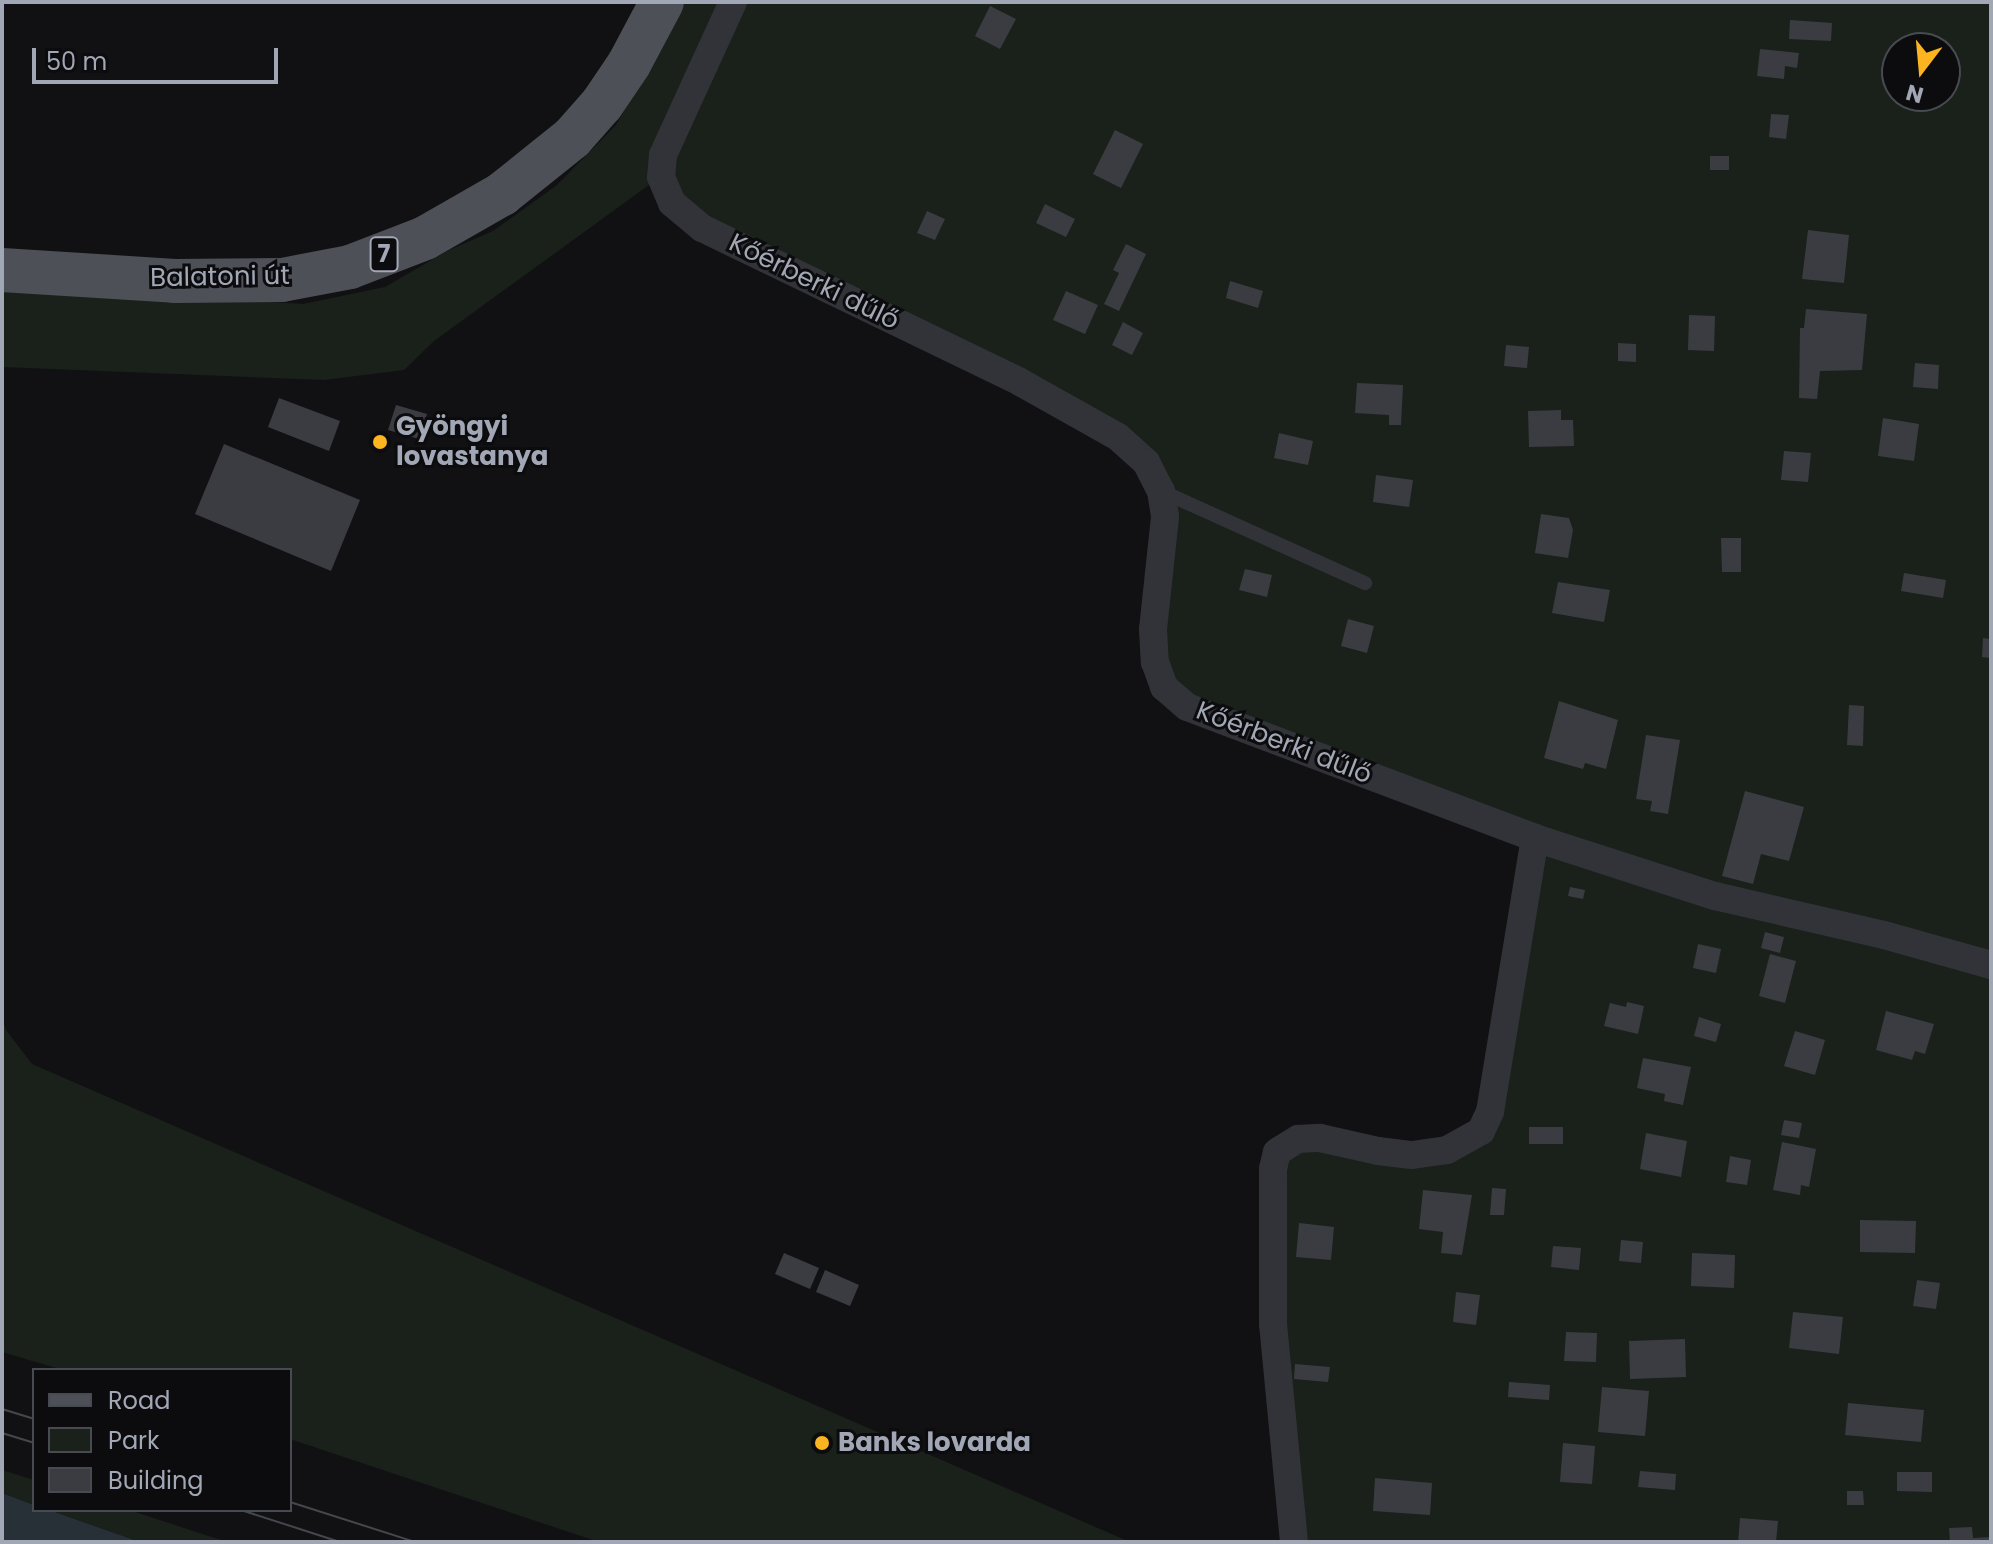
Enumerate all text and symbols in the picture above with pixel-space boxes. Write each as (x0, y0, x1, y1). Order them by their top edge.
scale bar (36, 32, 282, 82)
north arrow (1881, 32, 1961, 112)
text: 50 m (46, 45, 107, 78)
text: N (1903, 76, 1927, 111)
street label: Kőérberki dűlő (724, 227, 904, 337)
road number: 7 (368, 234, 400, 274)
street label: Balatoni út (150, 260, 290, 294)
place label: Gyöngyi lovastanya (396, 411, 548, 472)
marker: Gyöngyi lovastanya (371, 433, 389, 451)
street label: Kőérberki dűlő (1192, 695, 1376, 791)
legend (32, 1368, 292, 1512)
text: Road (108, 1384, 170, 1417)
text: Park (108, 1424, 159, 1457)
place label: Banks lovarda (838, 1427, 1031, 1459)
marker: Banks lovarda (813, 1434, 831, 1452)
text: Building (108, 1464, 204, 1497)

